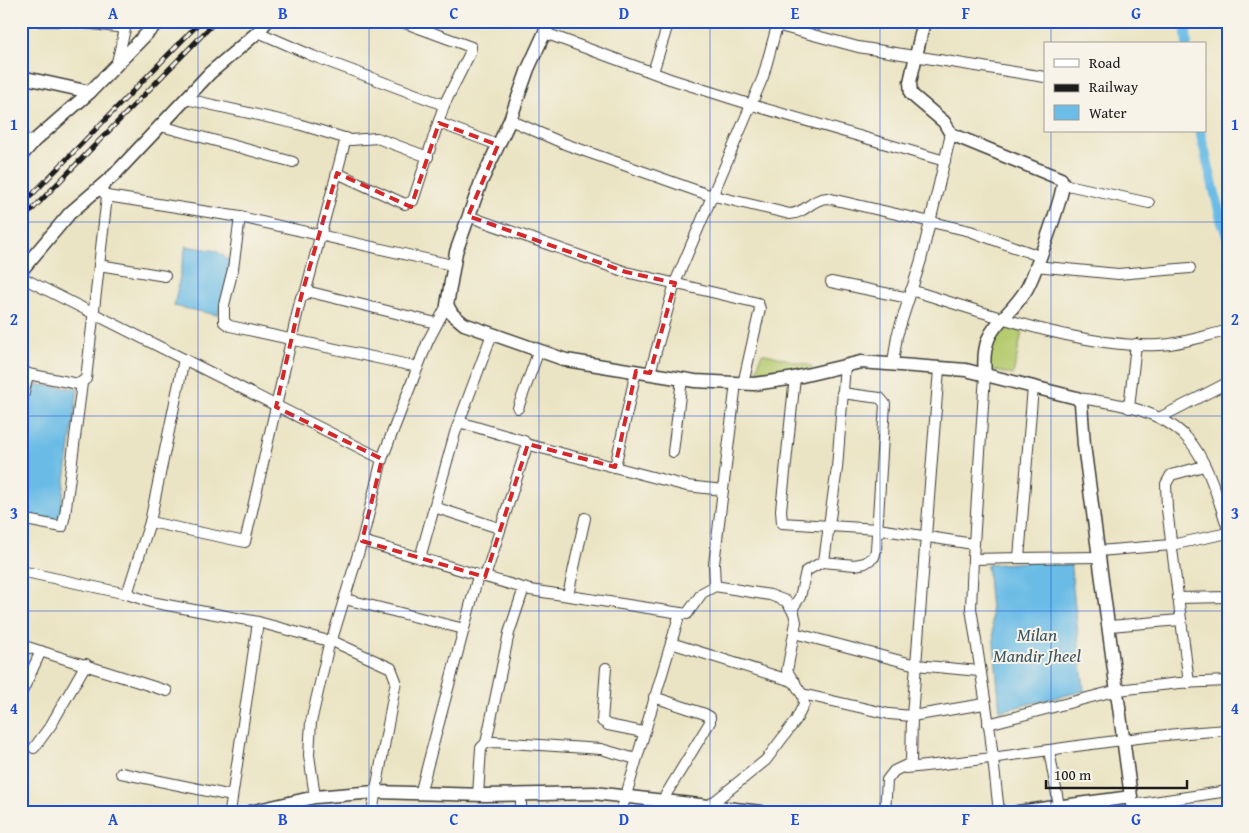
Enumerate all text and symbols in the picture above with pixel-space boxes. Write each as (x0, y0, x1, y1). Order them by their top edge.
text: A (108, 1, 119, 25)
text: B (278, 1, 288, 25)
text: C (449, 1, 459, 25)
text: D (619, 1, 629, 25)
text: E (791, 1, 800, 25)
text: F (962, 1, 970, 25)
text: G (1131, 1, 1141, 25)
legend (1044, 42, 1206, 132)
text: Road (1089, 52, 1120, 73)
text: Railway (1089, 76, 1139, 97)
text: Water (1089, 102, 1127, 123)
text: 1 (10, 112, 18, 136)
text: 1 (1231, 112, 1239, 136)
text: 2 (10, 307, 18, 331)
text: 2 (1231, 307, 1239, 331)
text: 3 (10, 501, 18, 525)
text: 3 (1231, 501, 1239, 525)
water label: Milan Mandir Jheel (993, 621, 1081, 669)
text: 4 (10, 696, 18, 720)
text: 4 (1231, 696, 1239, 720)
scale bar (1046, 758, 1188, 790)
text: 100 m (1054, 764, 1092, 785)
text: A (108, 807, 119, 831)
text: B (278, 807, 288, 831)
text: C (449, 807, 459, 831)
text: D (619, 807, 629, 831)
text: E (791, 807, 800, 831)
text: F (962, 807, 970, 831)
text: G (1131, 807, 1141, 831)

